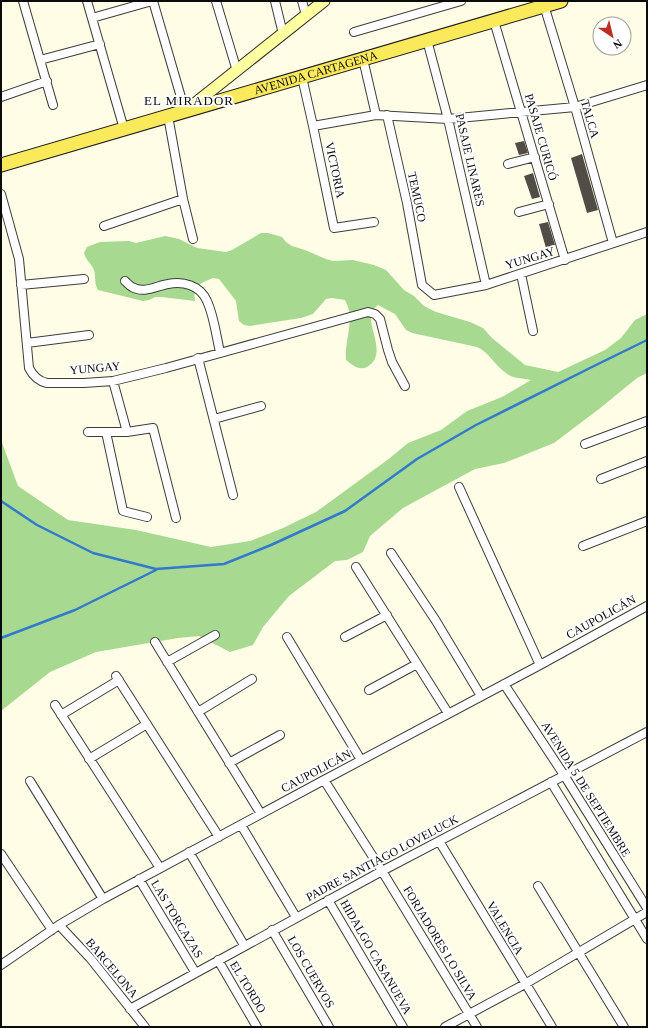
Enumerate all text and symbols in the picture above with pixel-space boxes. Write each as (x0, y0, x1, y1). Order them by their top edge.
north arrow (592, 16, 632, 56)
text: N (611, 37, 624, 51)
street label: AVENIDA CARTAGENA (252, 48, 379, 98)
street label: PASAJE CURICÓ (522, 92, 560, 182)
district label: EL MIRADOR (144, 93, 234, 108)
street label: TALCA (578, 98, 602, 140)
street label: PASAJE LINARES (452, 112, 488, 208)
street label: VICTORIA (322, 141, 348, 200)
street label: TEMUCO (405, 171, 429, 224)
street label: YUNGAY (504, 244, 557, 272)
street label: YUNGAY (69, 359, 121, 377)
street label: CAUPOLICÁN (564, 592, 639, 642)
street label: AVENIDA 5 DE SEPTIEMBRE (539, 719, 633, 859)
street label: CAUPOLICÁN (279, 747, 354, 795)
street label: PADRE SANTIAGO LOVELUCK (304, 812, 461, 904)
street label: LAS TORCAZAS (148, 877, 206, 961)
street label: FORJADORES LO SILVA (400, 883, 480, 1003)
street label: HIDALGO CASANUEVA (337, 897, 415, 1017)
street label: VALENCIA (484, 899, 527, 958)
street label: LOS CUERVOS (285, 934, 337, 1010)
street label: BARCELONA (83, 935, 141, 1001)
street label: EL TORDO (227, 958, 269, 1016)

